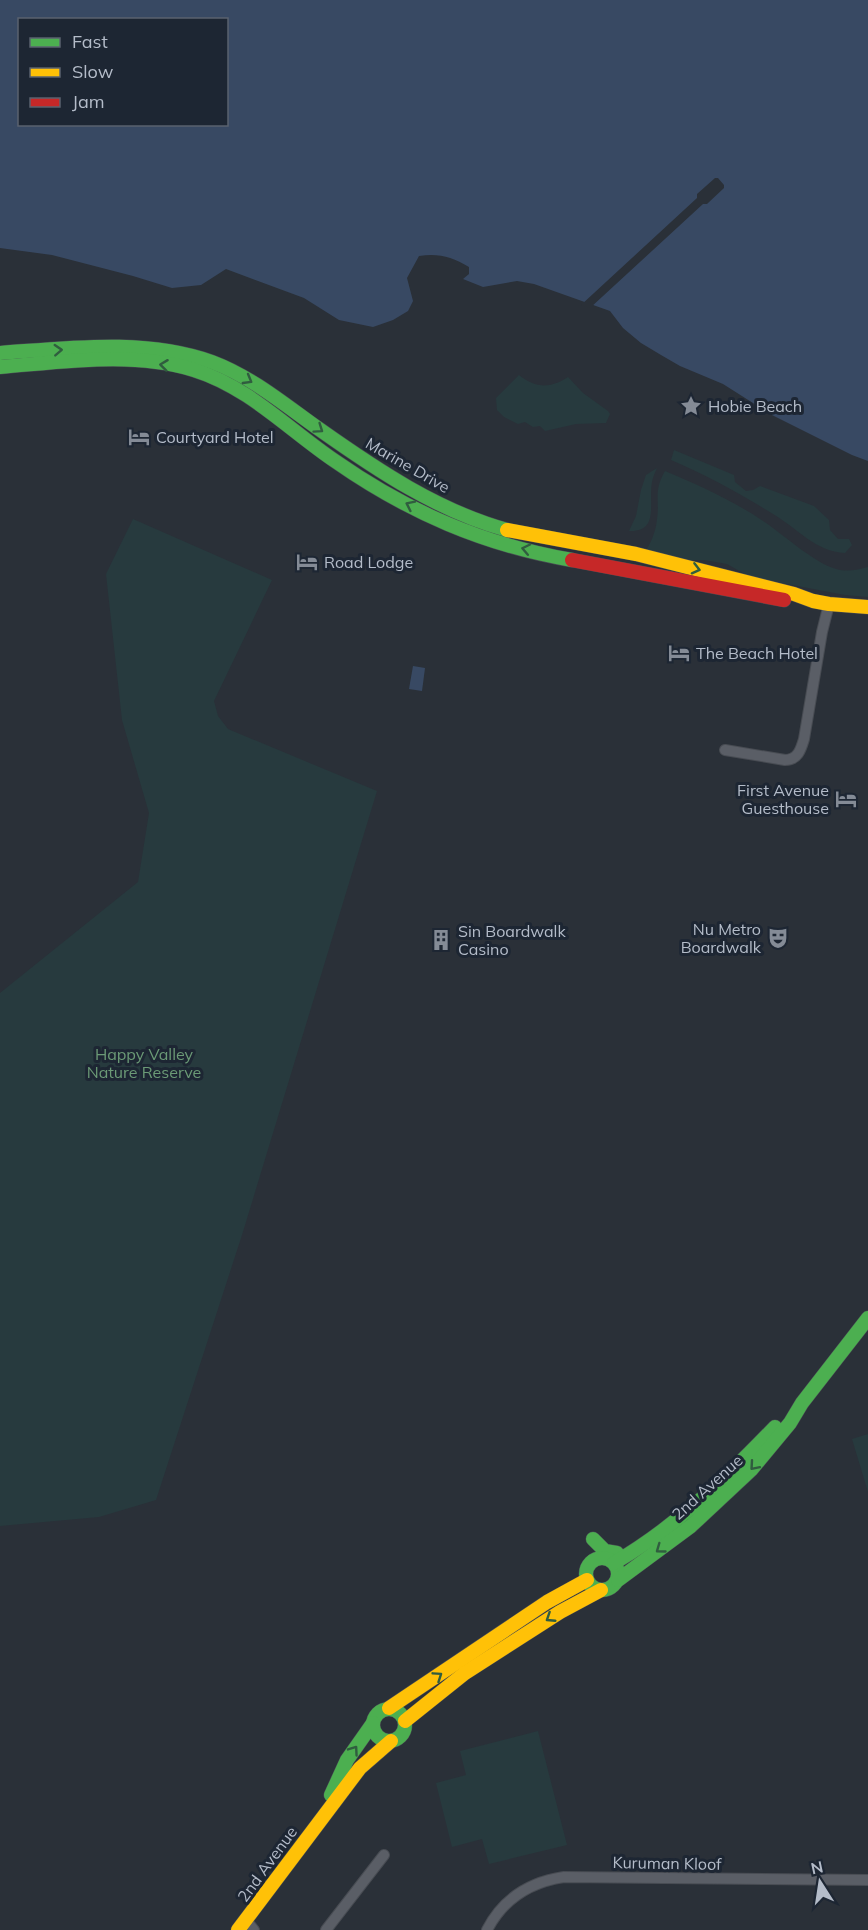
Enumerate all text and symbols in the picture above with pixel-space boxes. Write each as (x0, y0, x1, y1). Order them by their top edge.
legend (18, 18, 228, 126)
text: Fast (72, 30, 108, 53)
text: Slow (72, 60, 114, 83)
text: Jam (72, 90, 105, 113)
one-way arrow (54, 343, 63, 356)
one-way arrow (160, 359, 169, 372)
one-way arrow (242, 373, 252, 384)
place icon: Hobie Beach (679, 394, 703, 418)
place label: Hobie Beach (708, 396, 802, 416)
one-way arrow (312, 422, 323, 433)
hotel icon: Courtyard Hotel (127, 425, 151, 449)
place label: Courtyard Hotel (156, 427, 273, 447)
street label: Marine Drive (362, 433, 454, 497)
one-way arrow (406, 501, 417, 513)
one-way arrow (521, 544, 531, 557)
hotel icon: Road Lodge (295, 550, 319, 574)
place label: Road Lodge (324, 552, 413, 572)
one-way arrow (691, 562, 701, 575)
hotel icon: The Beach Hotel (667, 641, 691, 665)
place label: The Beach Hotel (696, 643, 818, 663)
place label: First Avenue Guesthouse (737, 780, 829, 818)
hotel icon: First Avenue Guesthouse (834, 787, 858, 811)
place label: Nu Metro Boardwalk (681, 919, 762, 957)
place label: Sin Boardwalk Casino (458, 921, 566, 959)
theatre icon: Nu Metro Boardwalk (766, 926, 790, 950)
building icon: Sin Boardwalk Casino (429, 928, 453, 952)
park label: Happy Valley Nature Reserve (87, 1044, 201, 1082)
street label: 2nd Avenue (667, 1450, 747, 1524)
one-way arrow (750, 1459, 761, 1470)
one-way arrow (655, 1542, 666, 1553)
one-way arrow (546, 1611, 556, 1623)
one-way arrow (431, 1672, 442, 1683)
one-way arrow (347, 1746, 358, 1757)
street label: 2nd Avenue (233, 1822, 301, 1906)
street label: Kuruman Kloof (612, 1852, 722, 1874)
north arrow (790, 1852, 850, 1912)
text: N (809, 1856, 825, 1878)

